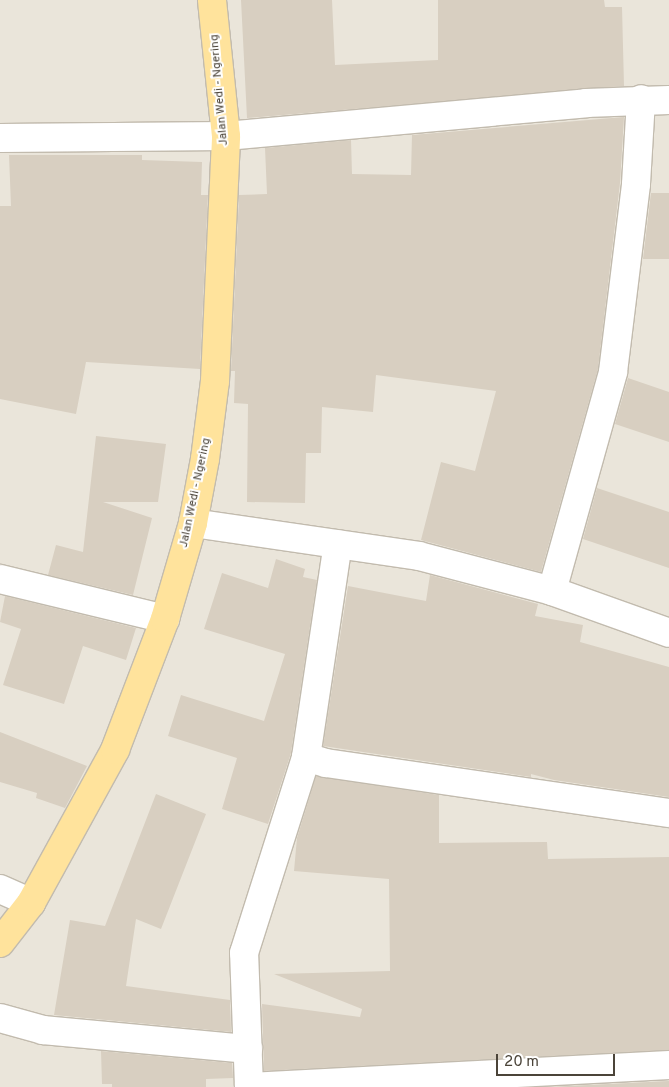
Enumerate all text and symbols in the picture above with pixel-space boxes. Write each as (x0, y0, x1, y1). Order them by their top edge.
street label: Jalan Wedi - Ngering (208, 34, 232, 146)
street label: Jalan Wedi - Ngering (177, 437, 215, 549)
scale bar (499, 1044, 618, 1076)
text: 20 m (504, 1053, 539, 1072)

